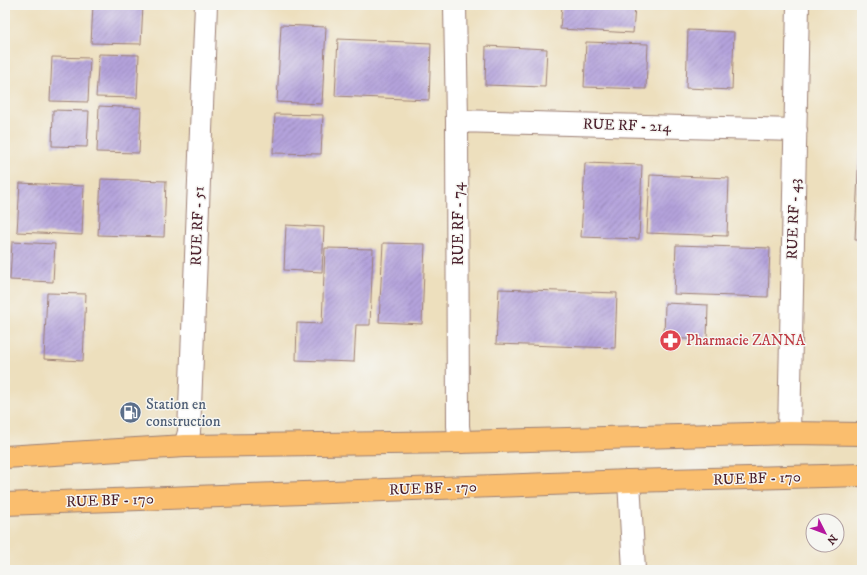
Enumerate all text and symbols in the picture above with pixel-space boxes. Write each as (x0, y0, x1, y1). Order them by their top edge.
street label: RUE RF - 214 (582, 114, 672, 137)
street label: RUE RF - 43 (783, 178, 804, 260)
street label: RUE RF - 74 (449, 182, 468, 266)
street label: RUE RF - 51 (187, 186, 208, 266)
pharmacy icon: Pharmacie ZANNA (658, 327, 684, 353)
place label: Pharmacie ZANNA (686, 331, 805, 350)
place label: Station en construction (146, 395, 221, 431)
fuel station icon: Station en construction (118, 400, 144, 426)
street label: RUE BF - 170 (713, 467, 801, 490)
street label: RUE BF - 170 (389, 477, 477, 500)
street label: RUE BF - 170 (66, 489, 154, 512)
north arrow (805, 513, 845, 553)
text: N (823, 531, 840, 547)

